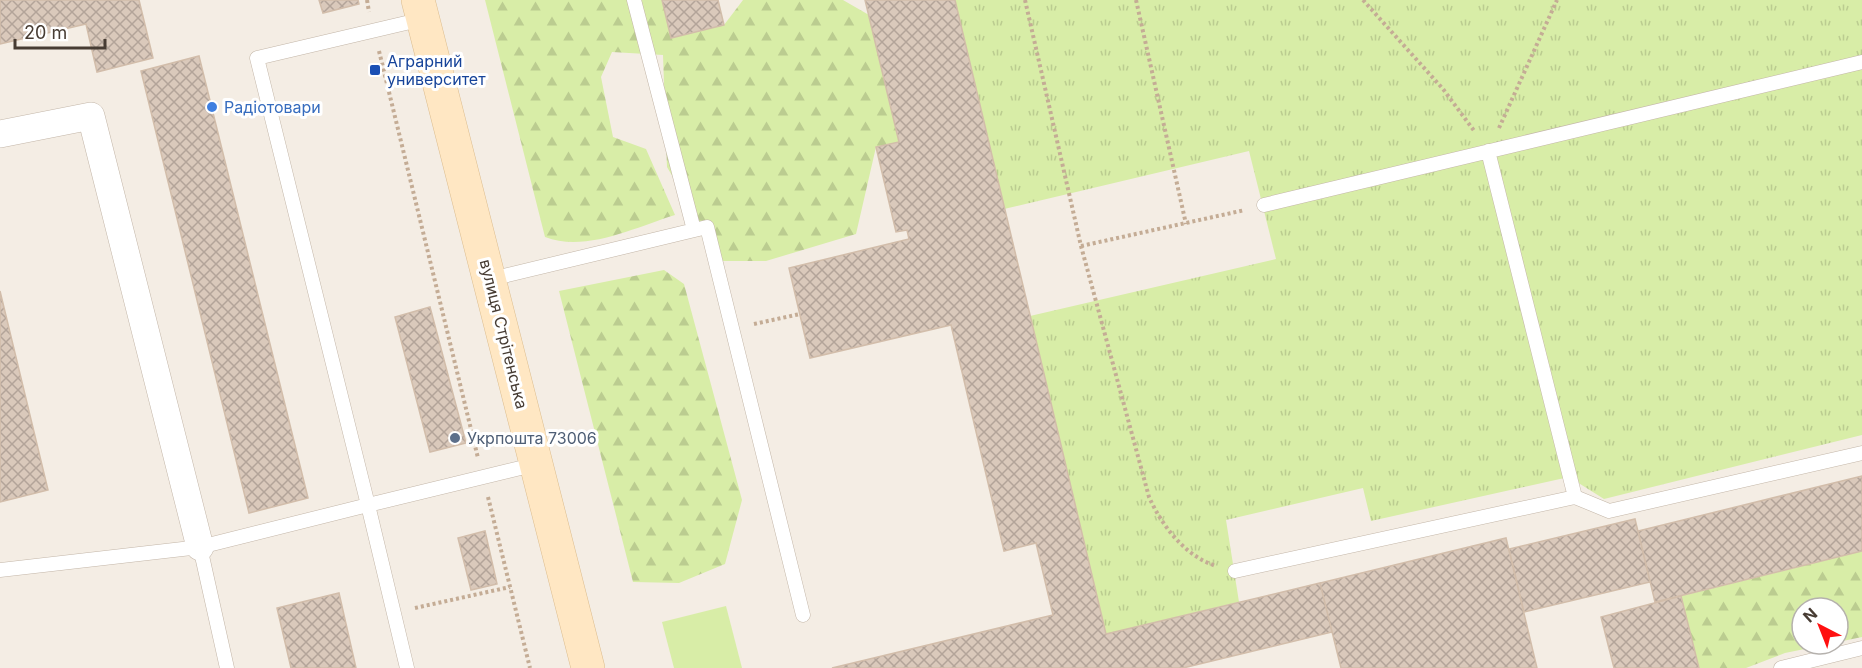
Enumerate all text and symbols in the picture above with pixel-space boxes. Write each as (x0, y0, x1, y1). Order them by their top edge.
scale bar (15, 12, 105, 50)
text: 20 m (24, 22, 67, 43)
place label: Аграрний университет (387, 51, 486, 89)
marker: Аграрний университет (368, 63, 382, 77)
place label: Радіотовари (224, 97, 321, 117)
marker: Радіотовари (205, 100, 219, 114)
street label: вулиця Стрітенська (476, 257, 532, 411)
place label: Укрпошта 73006 (467, 428, 597, 448)
marker: Укрпошта 73006 (448, 431, 462, 445)
north arrow (1790, 596, 1850, 656)
text: N (1799, 603, 1821, 626)

